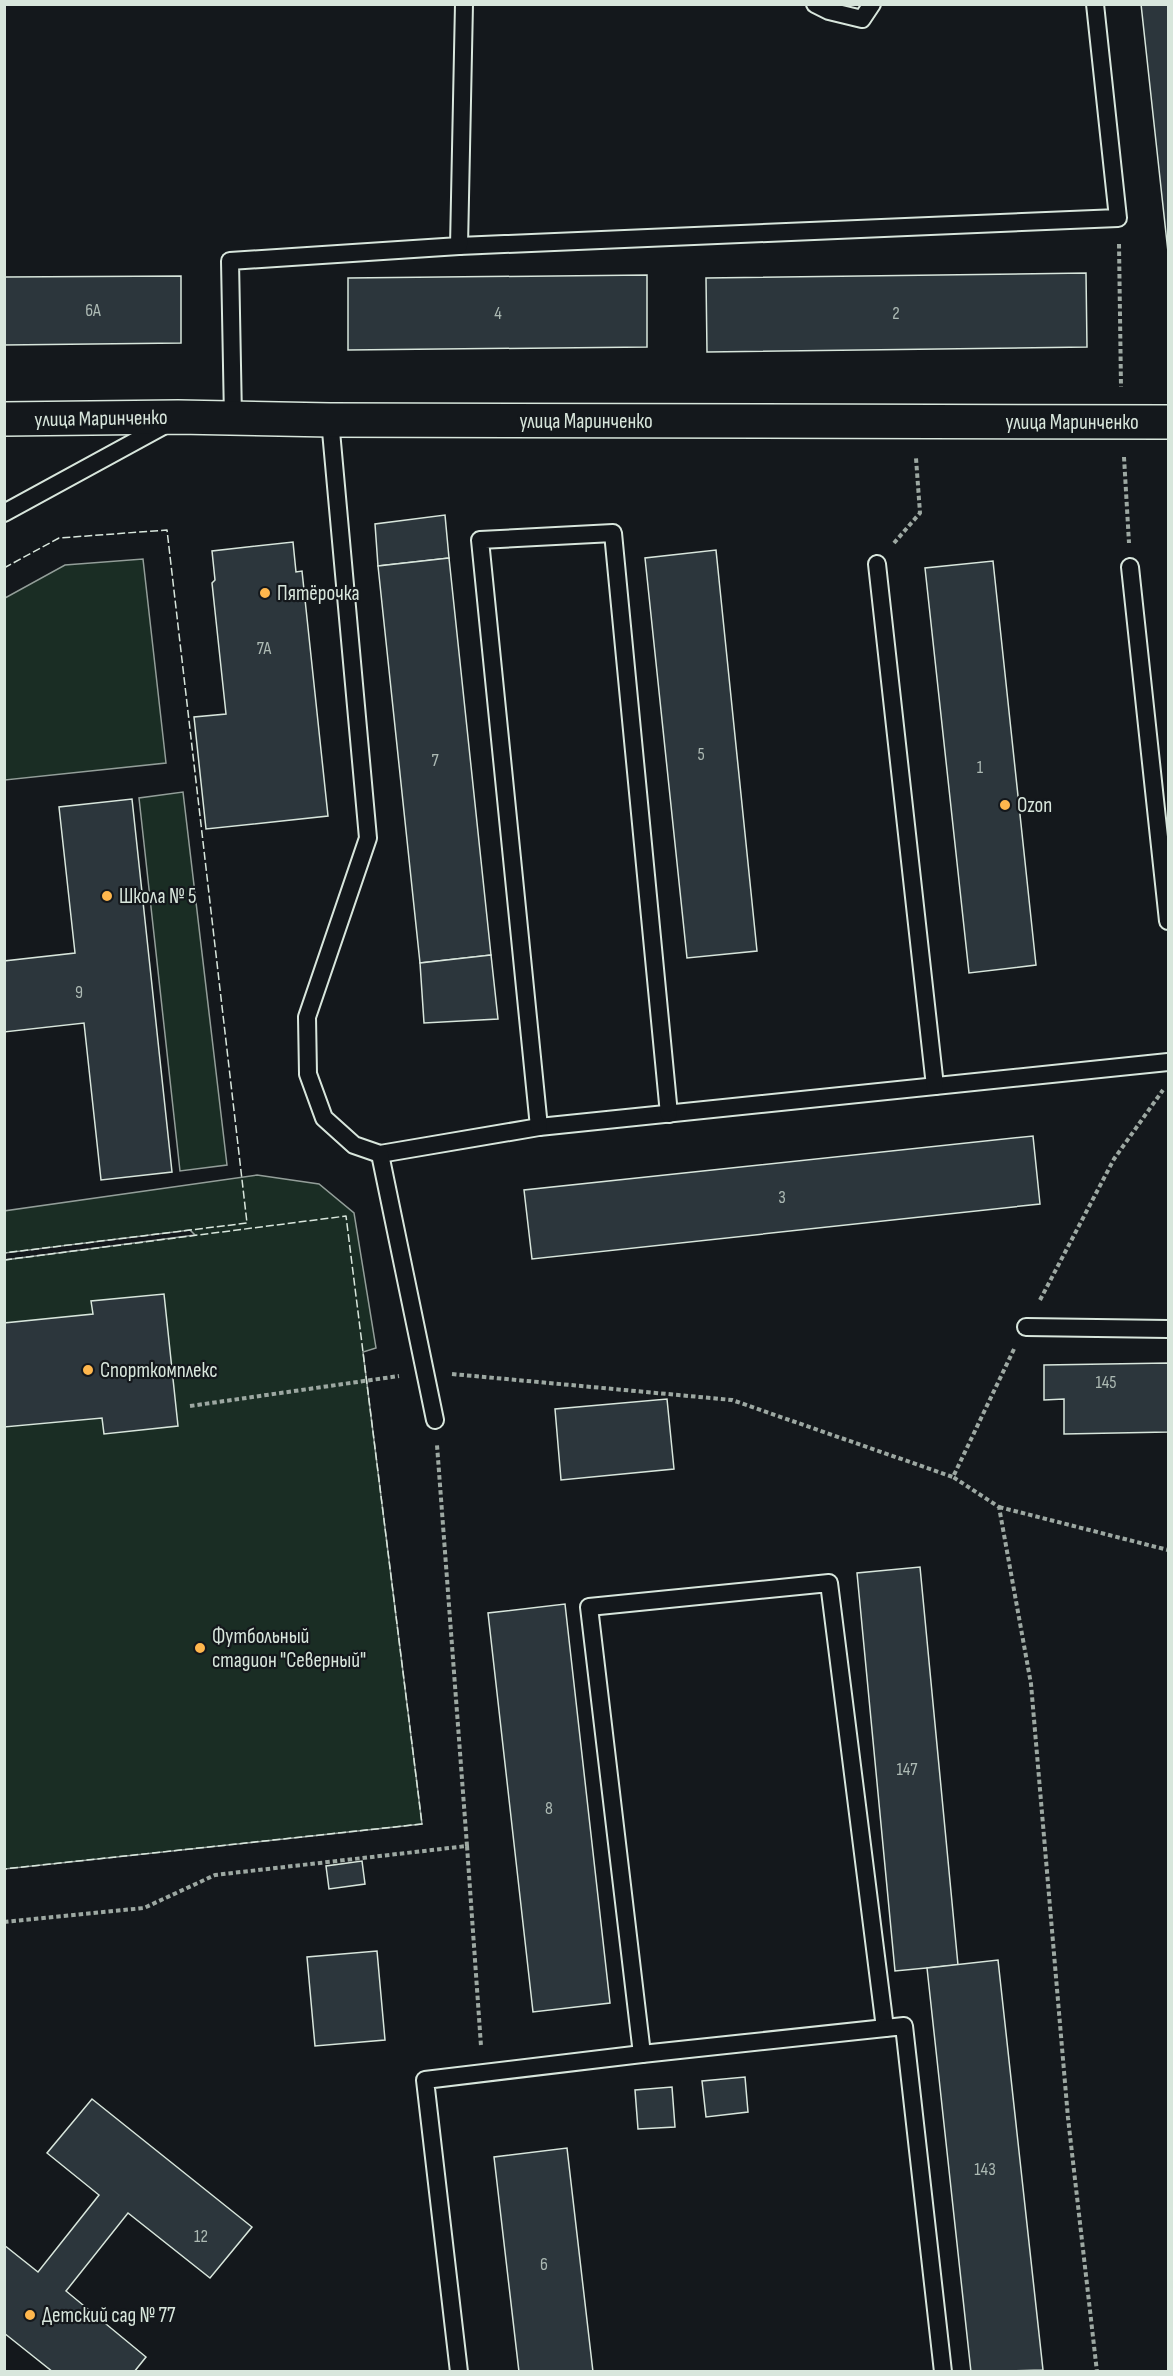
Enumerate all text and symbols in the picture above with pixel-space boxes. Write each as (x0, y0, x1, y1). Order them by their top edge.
house number: 6А (85, 300, 101, 321)
house number: 4 (494, 303, 502, 324)
house number: 2 (892, 303, 900, 324)
street label: улица Маринченко (34, 405, 168, 432)
street label: улица Маринченко (519, 409, 653, 434)
street label: улица Маринченко (1005, 410, 1139, 435)
place label: Пятёрочка (277, 581, 360, 606)
marker: Пятёрочка (258, 586, 272, 600)
house number: 7А (257, 638, 272, 659)
house number: 5 (697, 744, 705, 765)
house number: 7 (431, 750, 439, 771)
house number: 1 (977, 757, 984, 778)
place label: Ozon (1017, 793, 1052, 818)
marker: Ozon (998, 798, 1012, 812)
place label: Школа № 5 (119, 884, 196, 909)
marker: Школа № 5 (100, 889, 114, 903)
house number: 9 (75, 982, 83, 1003)
house number: 3 (778, 1187, 786, 1208)
place label: Спорткомплекс (100, 1358, 218, 1383)
marker: Спорткомплекс (81, 1363, 95, 1377)
house number: 145 (1095, 1372, 1117, 1393)
place label: Футбольный стадион "Северный" (212, 1624, 366, 1673)
marker: Футбольный стадион "Северный" (193, 1641, 207, 1655)
house number: 147 (897, 1759, 918, 1780)
house number: 8 (545, 1798, 553, 1819)
house number: 143 (974, 2159, 996, 2180)
house number: 12 (194, 2226, 208, 2247)
house number: 6 (540, 2254, 548, 2275)
place label: Детский сад № 77 (42, 2303, 176, 2328)
marker: Детский сад № 77 (23, 2308, 37, 2322)

